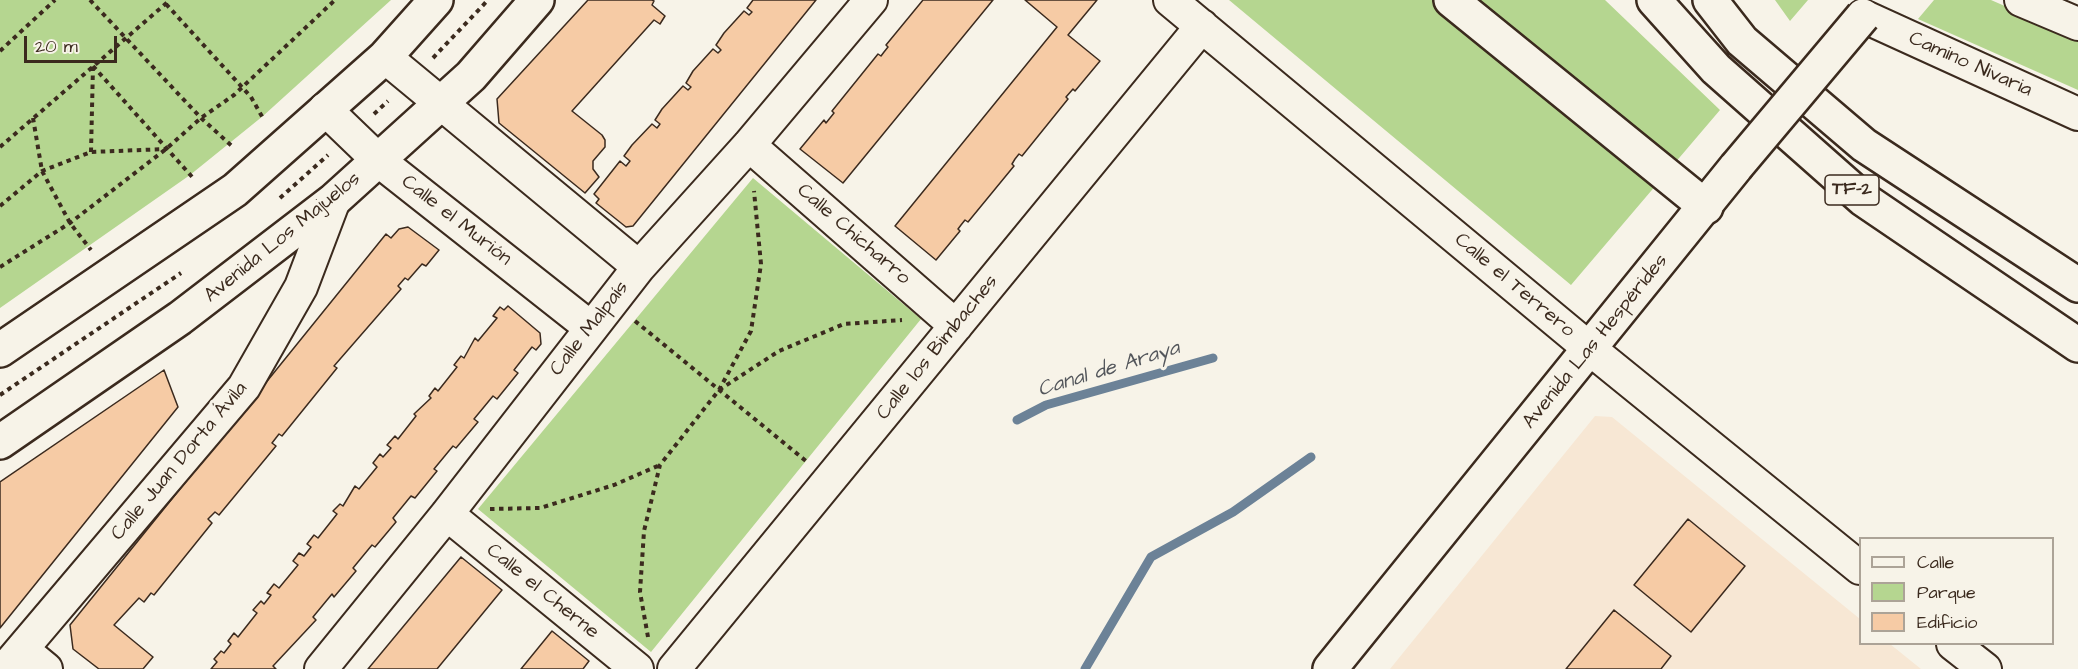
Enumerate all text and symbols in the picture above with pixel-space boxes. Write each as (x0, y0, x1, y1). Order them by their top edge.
scale bar (27, 24, 120, 62)
street label: Camino Nivaria (1905, 27, 2035, 103)
text: 20 m (35, 34, 78, 59)
street label: Avenida Los Majuelos (200, 168, 366, 308)
street label: Calle el Murión (396, 170, 516, 272)
road number: TF-2 (1825, 175, 1879, 205)
street label: Calle Chicharro (791, 179, 915, 291)
street label: Calle el Terrero (1449, 229, 1579, 343)
street label: Avenida Las Hespérides (1518, 250, 1674, 434)
street label: Calle los Bimbaches (872, 271, 1004, 425)
street label: Calle Malpaís (546, 277, 634, 381)
water label: Canal de Araya (1035, 336, 1183, 404)
street label: Calle Juan Dorta Ávila (107, 378, 253, 546)
legend (1859, 537, 2054, 645)
street label: Calle el Cherne (481, 539, 603, 645)
text: Calle (1917, 550, 1954, 575)
text: Parque (1917, 580, 1976, 605)
text: Edificio (1917, 610, 1977, 635)

